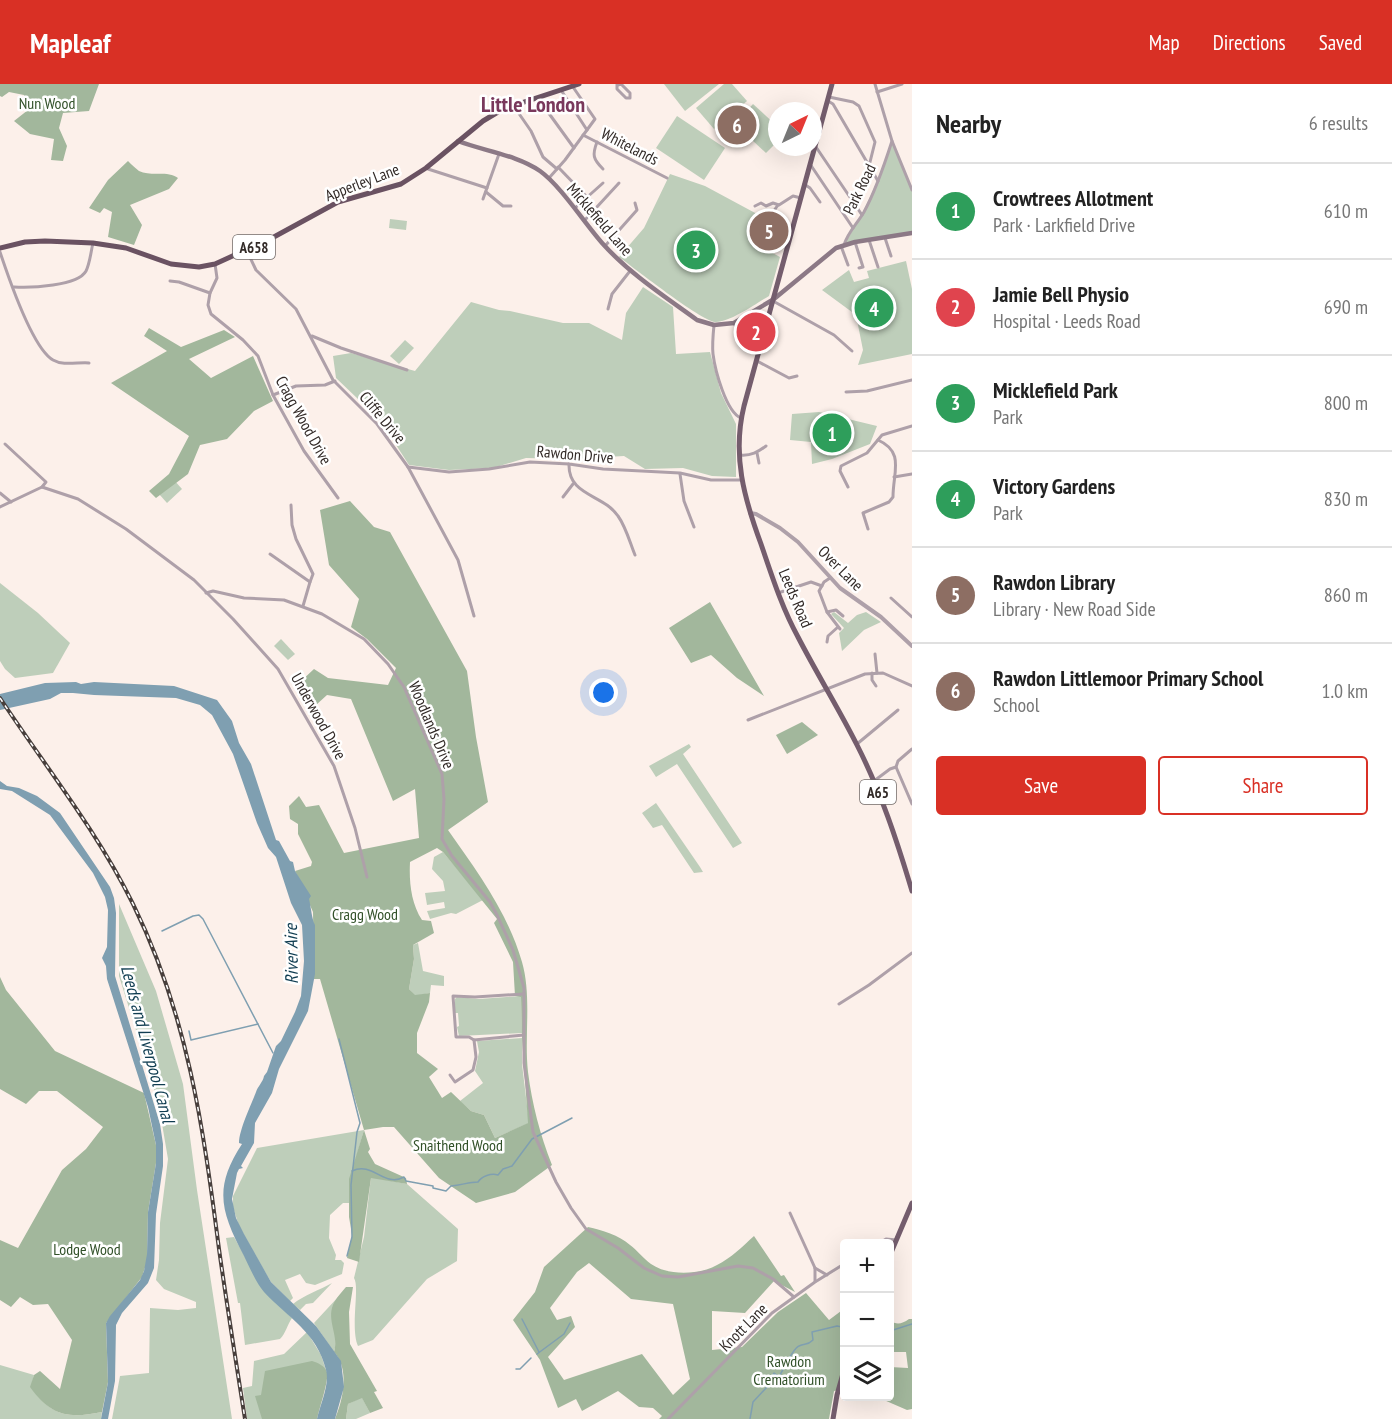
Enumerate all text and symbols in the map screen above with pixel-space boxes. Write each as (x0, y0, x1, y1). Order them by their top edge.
text: Mapleaf (30, 24, 111, 61)
text: Map (1149, 29, 1180, 56)
text: Directions (1213, 29, 1286, 56)
text: Saved (1319, 29, 1362, 56)
district label: Little London (481, 90, 585, 118)
park label: Nun Wood (19, 93, 75, 113)
pin: 6 (718, 102, 756, 147)
north arrow (768, 102, 822, 156)
text: Nearby (936, 107, 1001, 140)
text: 6 results (1309, 110, 1368, 136)
street label: Whitelands (598, 123, 662, 169)
street label: Apperley Lane (322, 159, 402, 205)
street label: Park Road (838, 160, 880, 218)
street label: Micklefield Lane (563, 178, 637, 260)
text: Crowtrees Allotment (993, 184, 1153, 212)
text: 1 (951, 198, 960, 224)
text: 610 m (1324, 198, 1368, 224)
pin: 5 (750, 208, 788, 254)
text: Park · Larkfield Drive (993, 212, 1135, 238)
pin: 3 (676, 228, 716, 272)
road number: A658 (233, 235, 275, 259)
text: Jamie Bell Physio (993, 280, 1129, 308)
pin: 4 (854, 286, 894, 330)
text: 2 (951, 294, 960, 320)
text: 690 m (1324, 294, 1368, 320)
text: Hospital · Leeds Road (993, 308, 1141, 334)
pin: 2 (736, 310, 776, 354)
street label: Cragg Wood Drive (271, 372, 337, 468)
text: Micklefield Park (993, 376, 1118, 404)
street label: Cliffe Drive (356, 387, 410, 447)
text: 3 (951, 390, 960, 416)
text: 800 m (1324, 390, 1368, 416)
text: Park (993, 404, 1023, 430)
pin: 1 (812, 410, 852, 456)
street label: Rawdon Drive (536, 441, 614, 467)
text: Victory Gardens (993, 472, 1115, 500)
text: 4 (951, 486, 960, 512)
text: 830 m (1324, 486, 1368, 512)
text: Park (993, 500, 1023, 526)
street label: Over Lane (814, 541, 868, 595)
street label: Leeds Road (775, 566, 817, 631)
text: Rawdon Library (993, 568, 1115, 596)
text: 5 (951, 582, 960, 608)
text: 860 m (1324, 582, 1368, 608)
text: Library · New Road Side (993, 596, 1156, 622)
text: Rawdon Littlemoor Primary School (993, 664, 1263, 692)
street label: Underwood Drive (287, 669, 351, 763)
street label: Woodlands Drive (405, 678, 459, 772)
your location (589, 678, 618, 707)
text: 6 (951, 678, 960, 704)
text: 1.0 km (1321, 678, 1368, 704)
text: School (993, 692, 1039, 718)
button: Save (936, 756, 1146, 815)
button: Share (1158, 756, 1368, 815)
road number: A65 (860, 780, 896, 804)
park label: Cragg Wood (332, 904, 398, 924)
water label: River Aire (279, 922, 303, 984)
water label: Leeds and Liverpool Canal (116, 963, 181, 1127)
park label: Snaithend Wood (413, 1135, 503, 1155)
park label: Lodge Wood (53, 1239, 121, 1259)
map controls (840, 1239, 894, 1401)
button: + (840, 1239, 894, 1293)
button: − (840, 1293, 894, 1347)
street label: Knott Lane (715, 1299, 771, 1355)
button: layers (840, 1347, 894, 1401)
park label: Rawdon Crematorium (753, 1351, 825, 1389)

